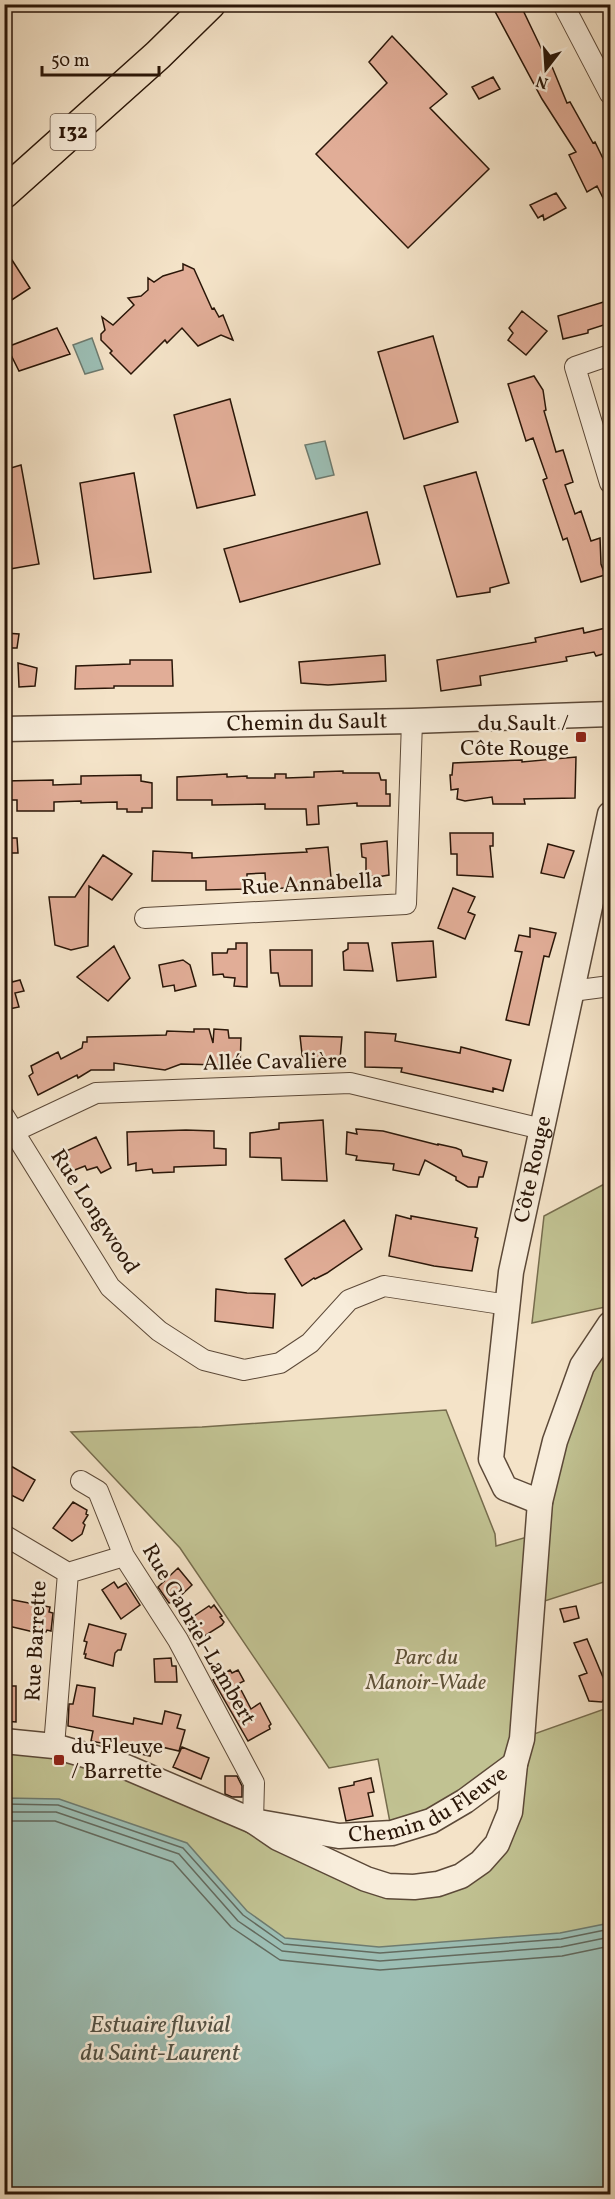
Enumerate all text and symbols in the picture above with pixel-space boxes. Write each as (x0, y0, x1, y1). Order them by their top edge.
scale bar (42, 39, 159, 77)
north arrow (516, 39, 576, 99)
text: 50 m (51, 49, 90, 74)
text: N (533, 69, 551, 94)
road number: 132 (50, 114, 96, 150)
street label: Chemin du Sault (226, 706, 388, 740)
place label: du Sault / Côte Rouge (460, 709, 569, 765)
marker: du Sault / Côte Rouge (574, 730, 588, 744)
street label: Rue Annabella (240, 866, 384, 904)
street label: Allée Cavalière (203, 1046, 347, 1080)
street label: Côte Rouge (507, 1113, 560, 1226)
street label: Rue Longwood (42, 1143, 146, 1281)
street label: Rue Gabriel-Lambert (133, 1539, 263, 1732)
street label: Rue Barrette (18, 1580, 56, 1702)
park label: Parc du Manoir-Wade (365, 1643, 486, 1699)
place label: du Fleuve / Barrette (71, 1732, 163, 1788)
marker: du Fleuve / Barrette (52, 1753, 66, 1767)
street label: Chemin du Fleuve (348, 1759, 514, 1851)
water label: Estuaire fluvial du Saint-Laurent (81, 2009, 241, 2071)

